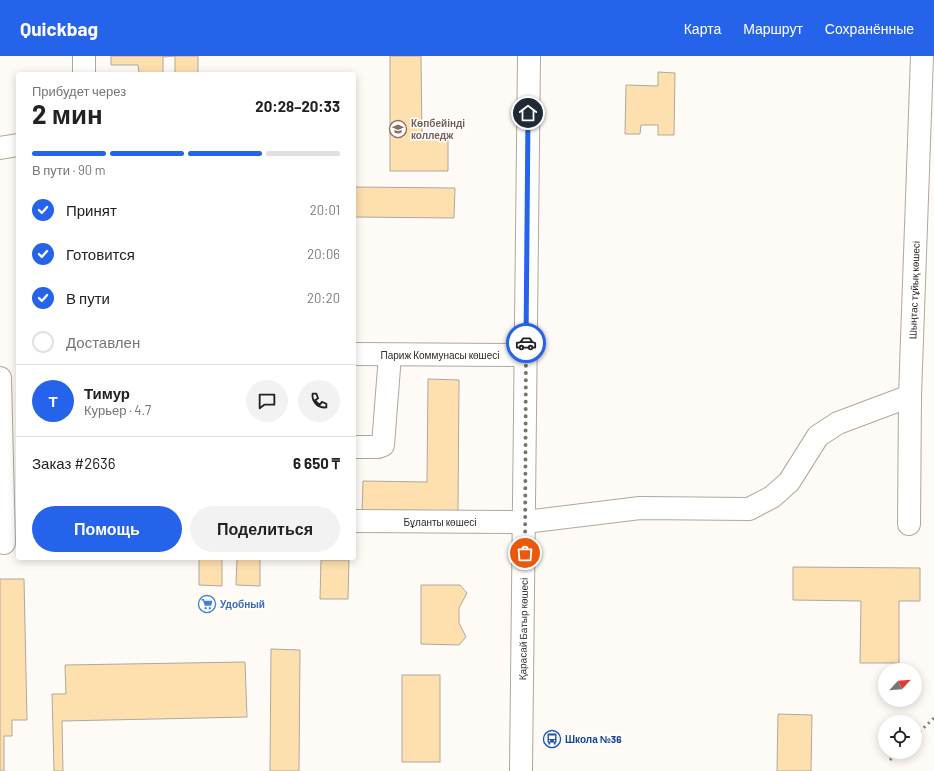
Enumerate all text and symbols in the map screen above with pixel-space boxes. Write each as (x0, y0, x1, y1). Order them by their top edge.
text: Quickbag (20, 17, 98, 40)
text: Карта (684, 20, 721, 37)
text: Маршрут (743, 20, 803, 37)
text: Сохранённые (825, 20, 914, 37)
text: Прибудет через (32, 83, 126, 99)
pin (511, 96, 545, 130)
text: 20:28–20:33 (255, 97, 340, 115)
text: 2 мин (32, 98, 103, 129)
icon: home (517, 102, 539, 124)
place label: Көпбейінді колледж (411, 117, 465, 141)
school or university icon: Көпбейінді колледж (388, 119, 408, 139)
text: В пути · 90 m (32, 162, 105, 178)
icon: check (32, 199, 54, 221)
text: Принят (66, 201, 117, 219)
text: 20:01 (310, 202, 340, 218)
street label: Шыңтас тұйық көшесі (906, 241, 922, 339)
icon: check (32, 243, 54, 265)
text: Готовится (66, 245, 135, 263)
text: 20:06 (307, 246, 340, 262)
icon: check (32, 287, 54, 309)
text: В пути (66, 289, 110, 307)
text: 20:20 (307, 290, 340, 306)
courier (506, 323, 546, 363)
icon: car (515, 332, 537, 354)
text: Доставлен (66, 333, 140, 351)
street label: Париж Коммунасы көшесі (381, 349, 499, 361)
button: chat (246, 380, 288, 422)
button: phone (298, 380, 340, 422)
text: Тимур (84, 384, 130, 402)
text: Т (48, 392, 58, 410)
text: Курьер · 4.7 (84, 402, 151, 418)
text: Заказ #2636 (32, 454, 115, 472)
text: 6 650 ₸ (293, 454, 340, 472)
button: Помощь (32, 506, 182, 552)
button: Поделиться (190, 506, 340, 552)
street label: Бұланты көшесі (404, 516, 477, 528)
pin (508, 536, 542, 570)
icon: bag (514, 542, 536, 564)
street label: Қарасай Батыр көшесі (516, 578, 530, 680)
supermarket icon: Удобный (197, 594, 217, 614)
place label: Удобный (220, 598, 265, 610)
north arrow (878, 663, 922, 707)
map controls (878, 663, 922, 759)
button: locate (878, 715, 922, 759)
bus stop icon: Школа №36 (542, 729, 562, 749)
place label: Школа №36 (565, 733, 622, 745)

